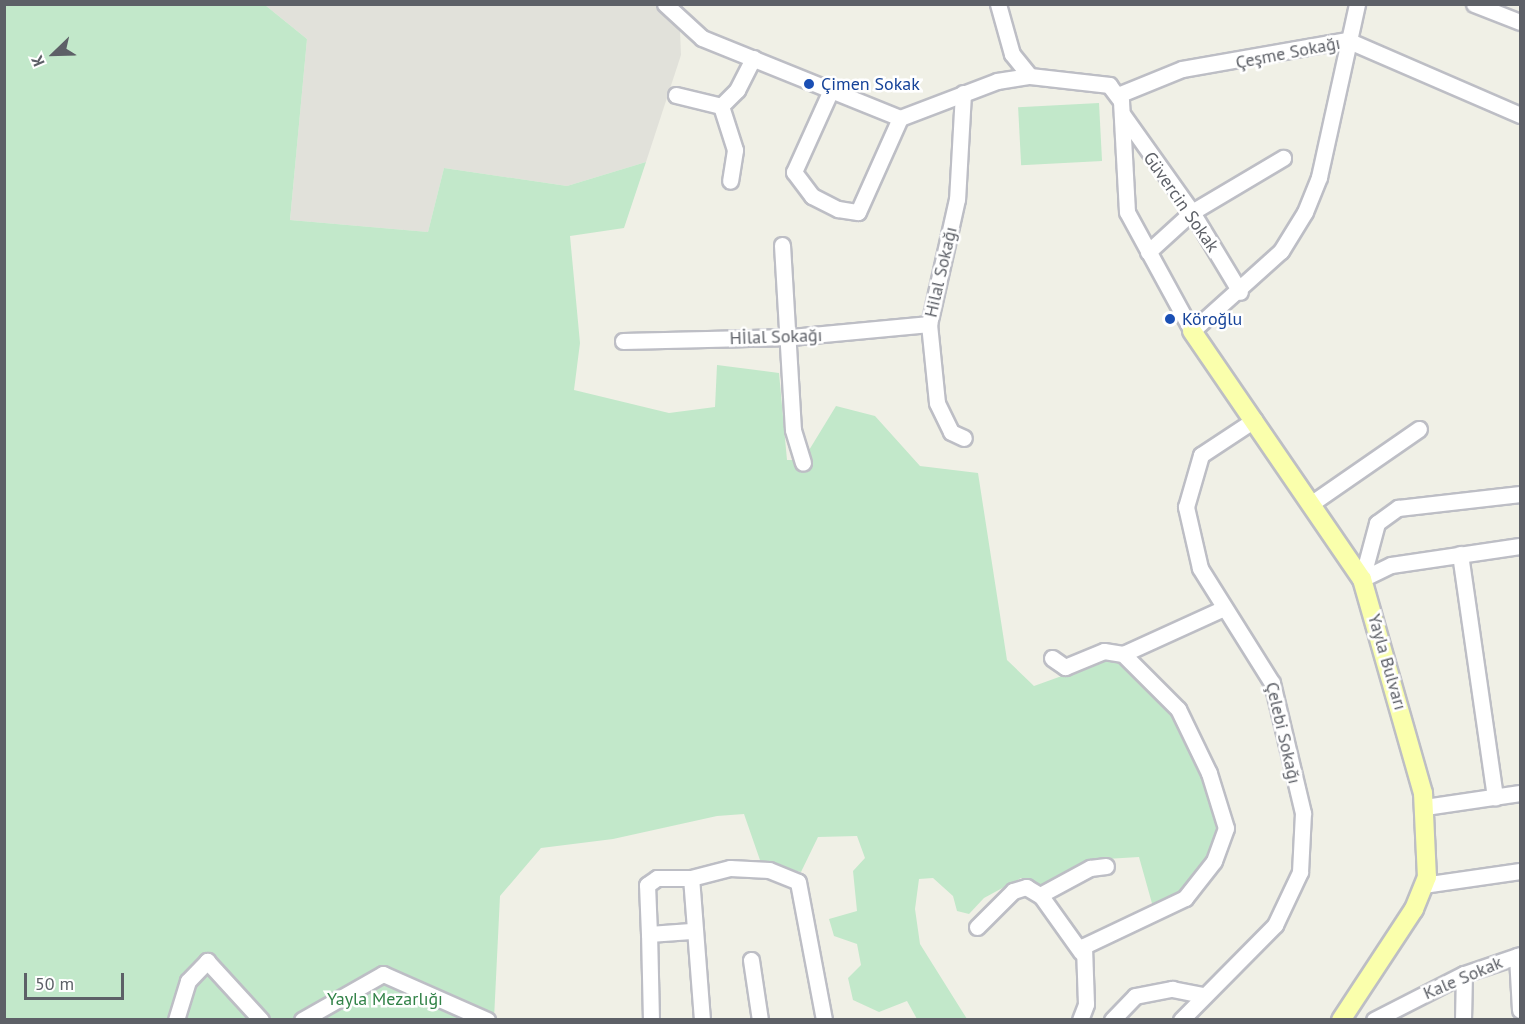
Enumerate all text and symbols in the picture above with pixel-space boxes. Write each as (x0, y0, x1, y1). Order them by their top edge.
north arrow (24, 24, 84, 84)
street label: Çeşme Sokağı (1234, 32, 1342, 74)
text: K (26, 53, 49, 70)
place label: Çimen Sokak (821, 73, 920, 95)
marker: Çimen Sokak (802, 77, 816, 91)
street label: Güvercin Sokak (1138, 148, 1224, 256)
street label: Hilal Sokağı (920, 225, 962, 319)
place label: Köroğlu (1182, 308, 1242, 330)
marker: Köroğlu (1163, 312, 1177, 326)
street label: Hİlal Sokağı (729, 325, 823, 349)
street label: Yayla Bulvarı (1363, 611, 1411, 713)
street label: Çelebi Sokağı (1261, 680, 1305, 786)
street label: Kale Sokak (1420, 952, 1506, 1004)
scale bar (27, 961, 128, 999)
text: 50 m (35, 972, 74, 995)
park label: Yayla Mezarlığı (327, 988, 443, 1010)

